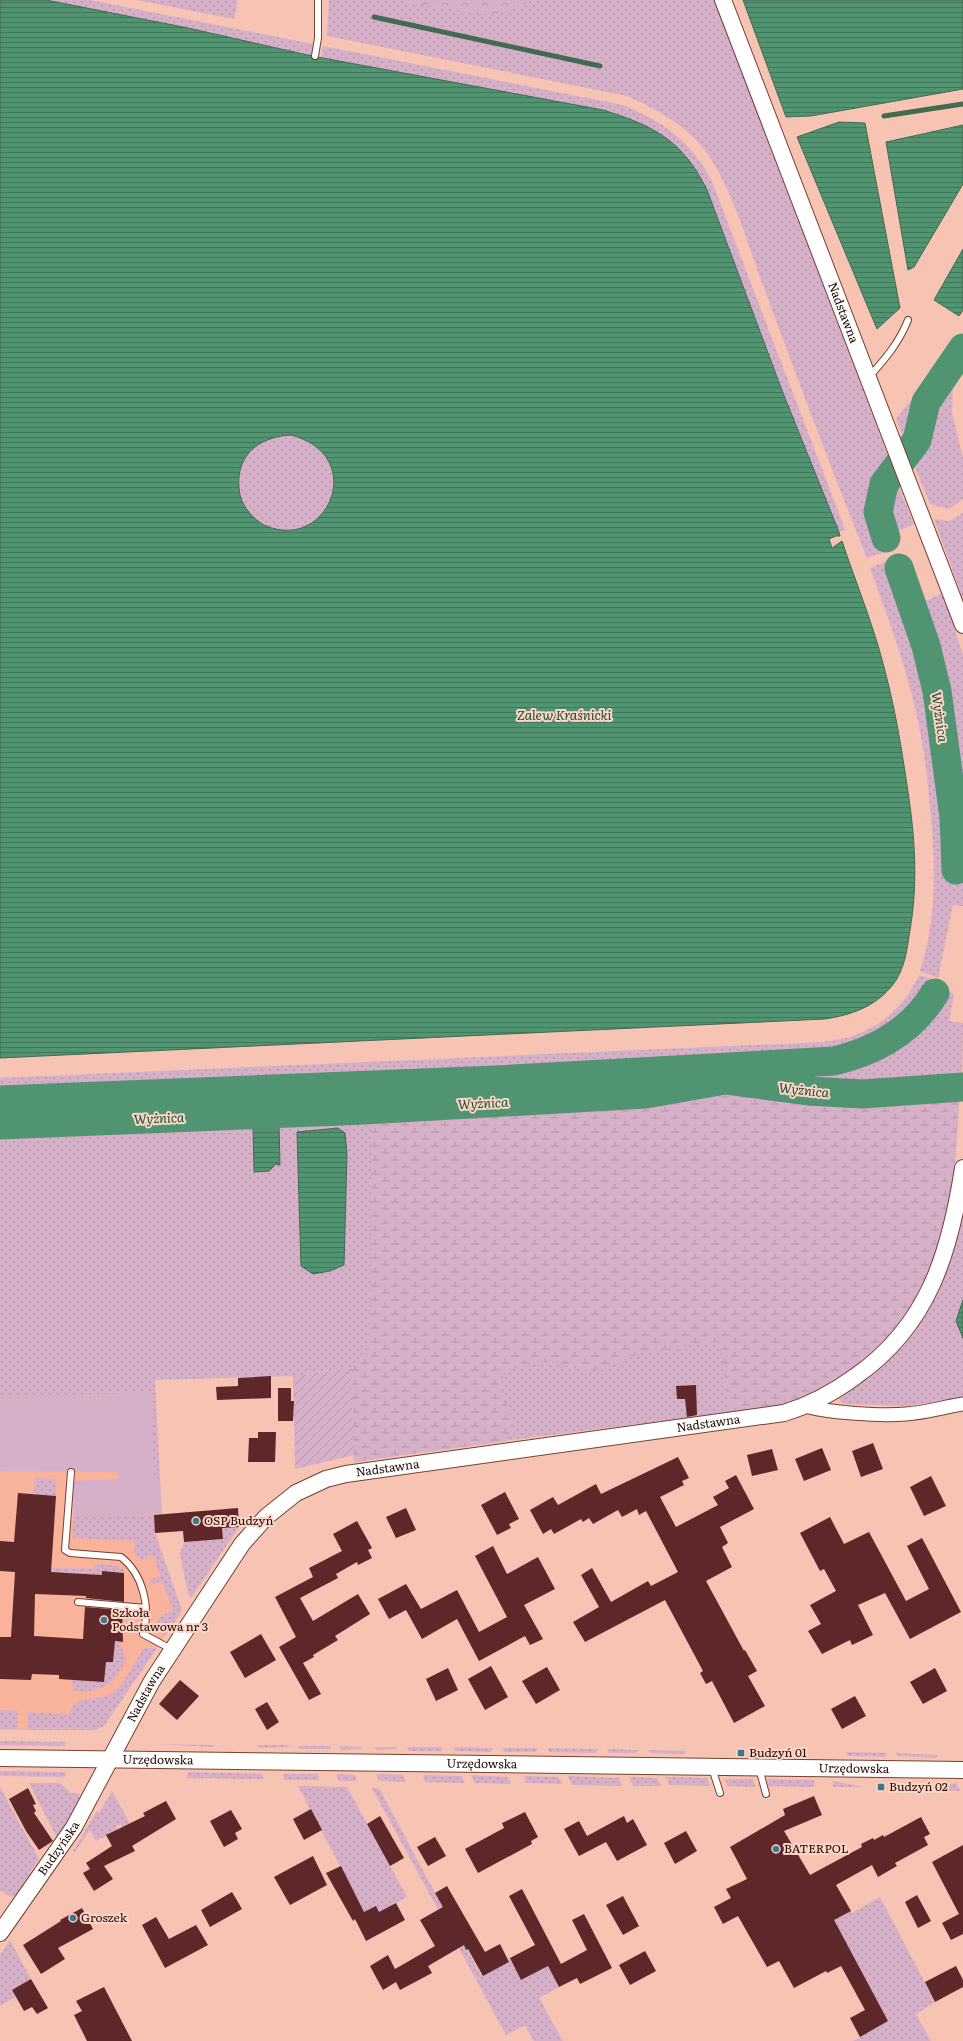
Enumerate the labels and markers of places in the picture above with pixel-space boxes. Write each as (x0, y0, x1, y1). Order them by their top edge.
place label: OSP Budzyń (204, 1511, 274, 1529)
marker: OSP Budzyń (191, 1516, 201, 1526)
place label: Szkoła Podstawowa nr 3 (112, 1603, 208, 1635)
marker: Szkoła Podstawowa nr 3 (99, 1615, 109, 1625)
place label: Budzyń 01 (749, 1743, 807, 1761)
marker: Budzyń 01 (736, 1748, 746, 1758)
place label: Budzyń 02 (889, 1777, 948, 1795)
marker: Budzyń 02 (876, 1782, 886, 1792)
place label: BATERPOL (784, 1839, 849, 1857)
marker: BATERPOL (771, 1844, 781, 1854)
place label: Groszek (81, 1908, 128, 1926)
marker: Groszek (68, 1913, 78, 1923)

